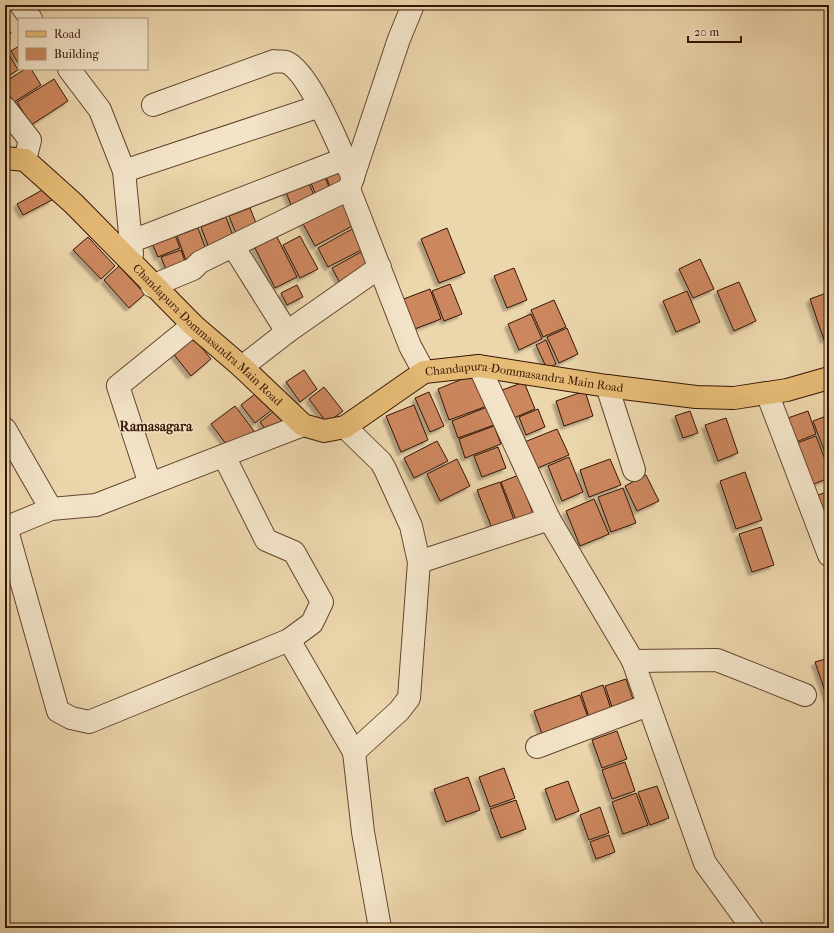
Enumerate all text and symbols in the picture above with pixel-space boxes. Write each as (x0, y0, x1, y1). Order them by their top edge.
legend (18, 18, 148, 70)
scale bar (688, 18, 741, 44)
text: 20 m (694, 25, 719, 39)
text: Road (54, 27, 81, 41)
text: Building (54, 47, 99, 61)
street label: Chandapura-Dommasandra Main Road (130, 261, 286, 409)
street label: Chandapura-Dommasandra Main Road (424, 359, 625, 395)
district label: Ramasagara (120, 418, 193, 435)

